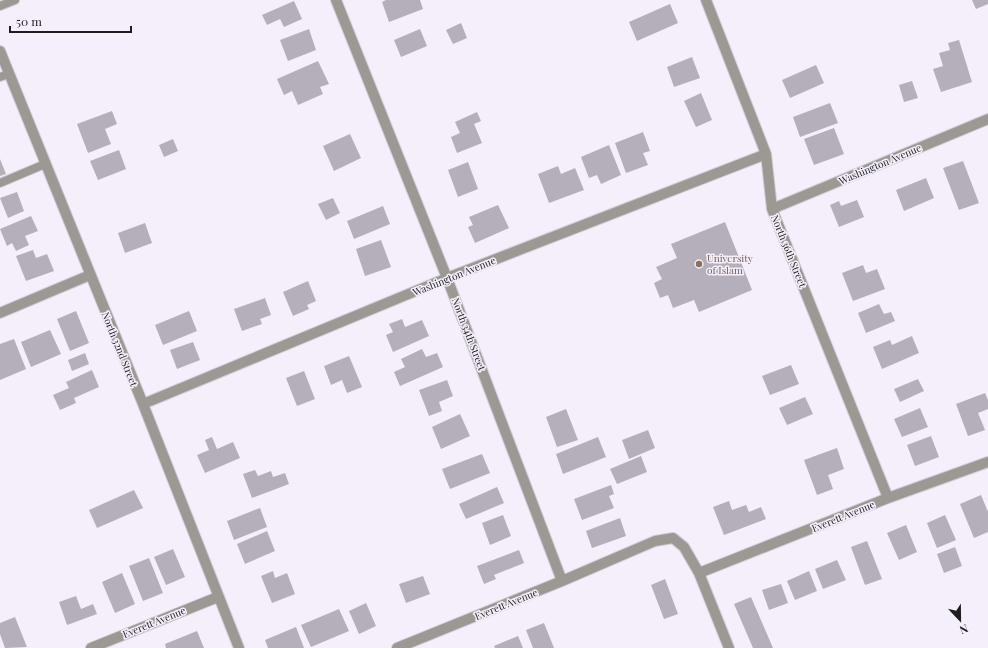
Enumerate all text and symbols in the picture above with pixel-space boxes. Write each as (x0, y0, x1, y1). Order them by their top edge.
scale bar (10, 8, 131, 34)
text: 50 m (16, 13, 42, 29)
street label: Washington Avenue (836, 140, 923, 188)
street label: North 36th Street (768, 213, 810, 290)
place label: University of Islam (707, 251, 753, 277)
street label: Washington Avenue (410, 253, 497, 299)
marker: University of Islam (694, 259, 704, 269)
street label: North 34th Street (449, 296, 489, 373)
street label: North 32nd Street (99, 310, 141, 389)
street label: Everett Avenue (809, 497, 877, 535)
street label: Everett Avenue (472, 585, 540, 623)
north arrow (940, 600, 980, 640)
street label: Everett Avenue (120, 603, 188, 641)
text: N (957, 621, 970, 638)

